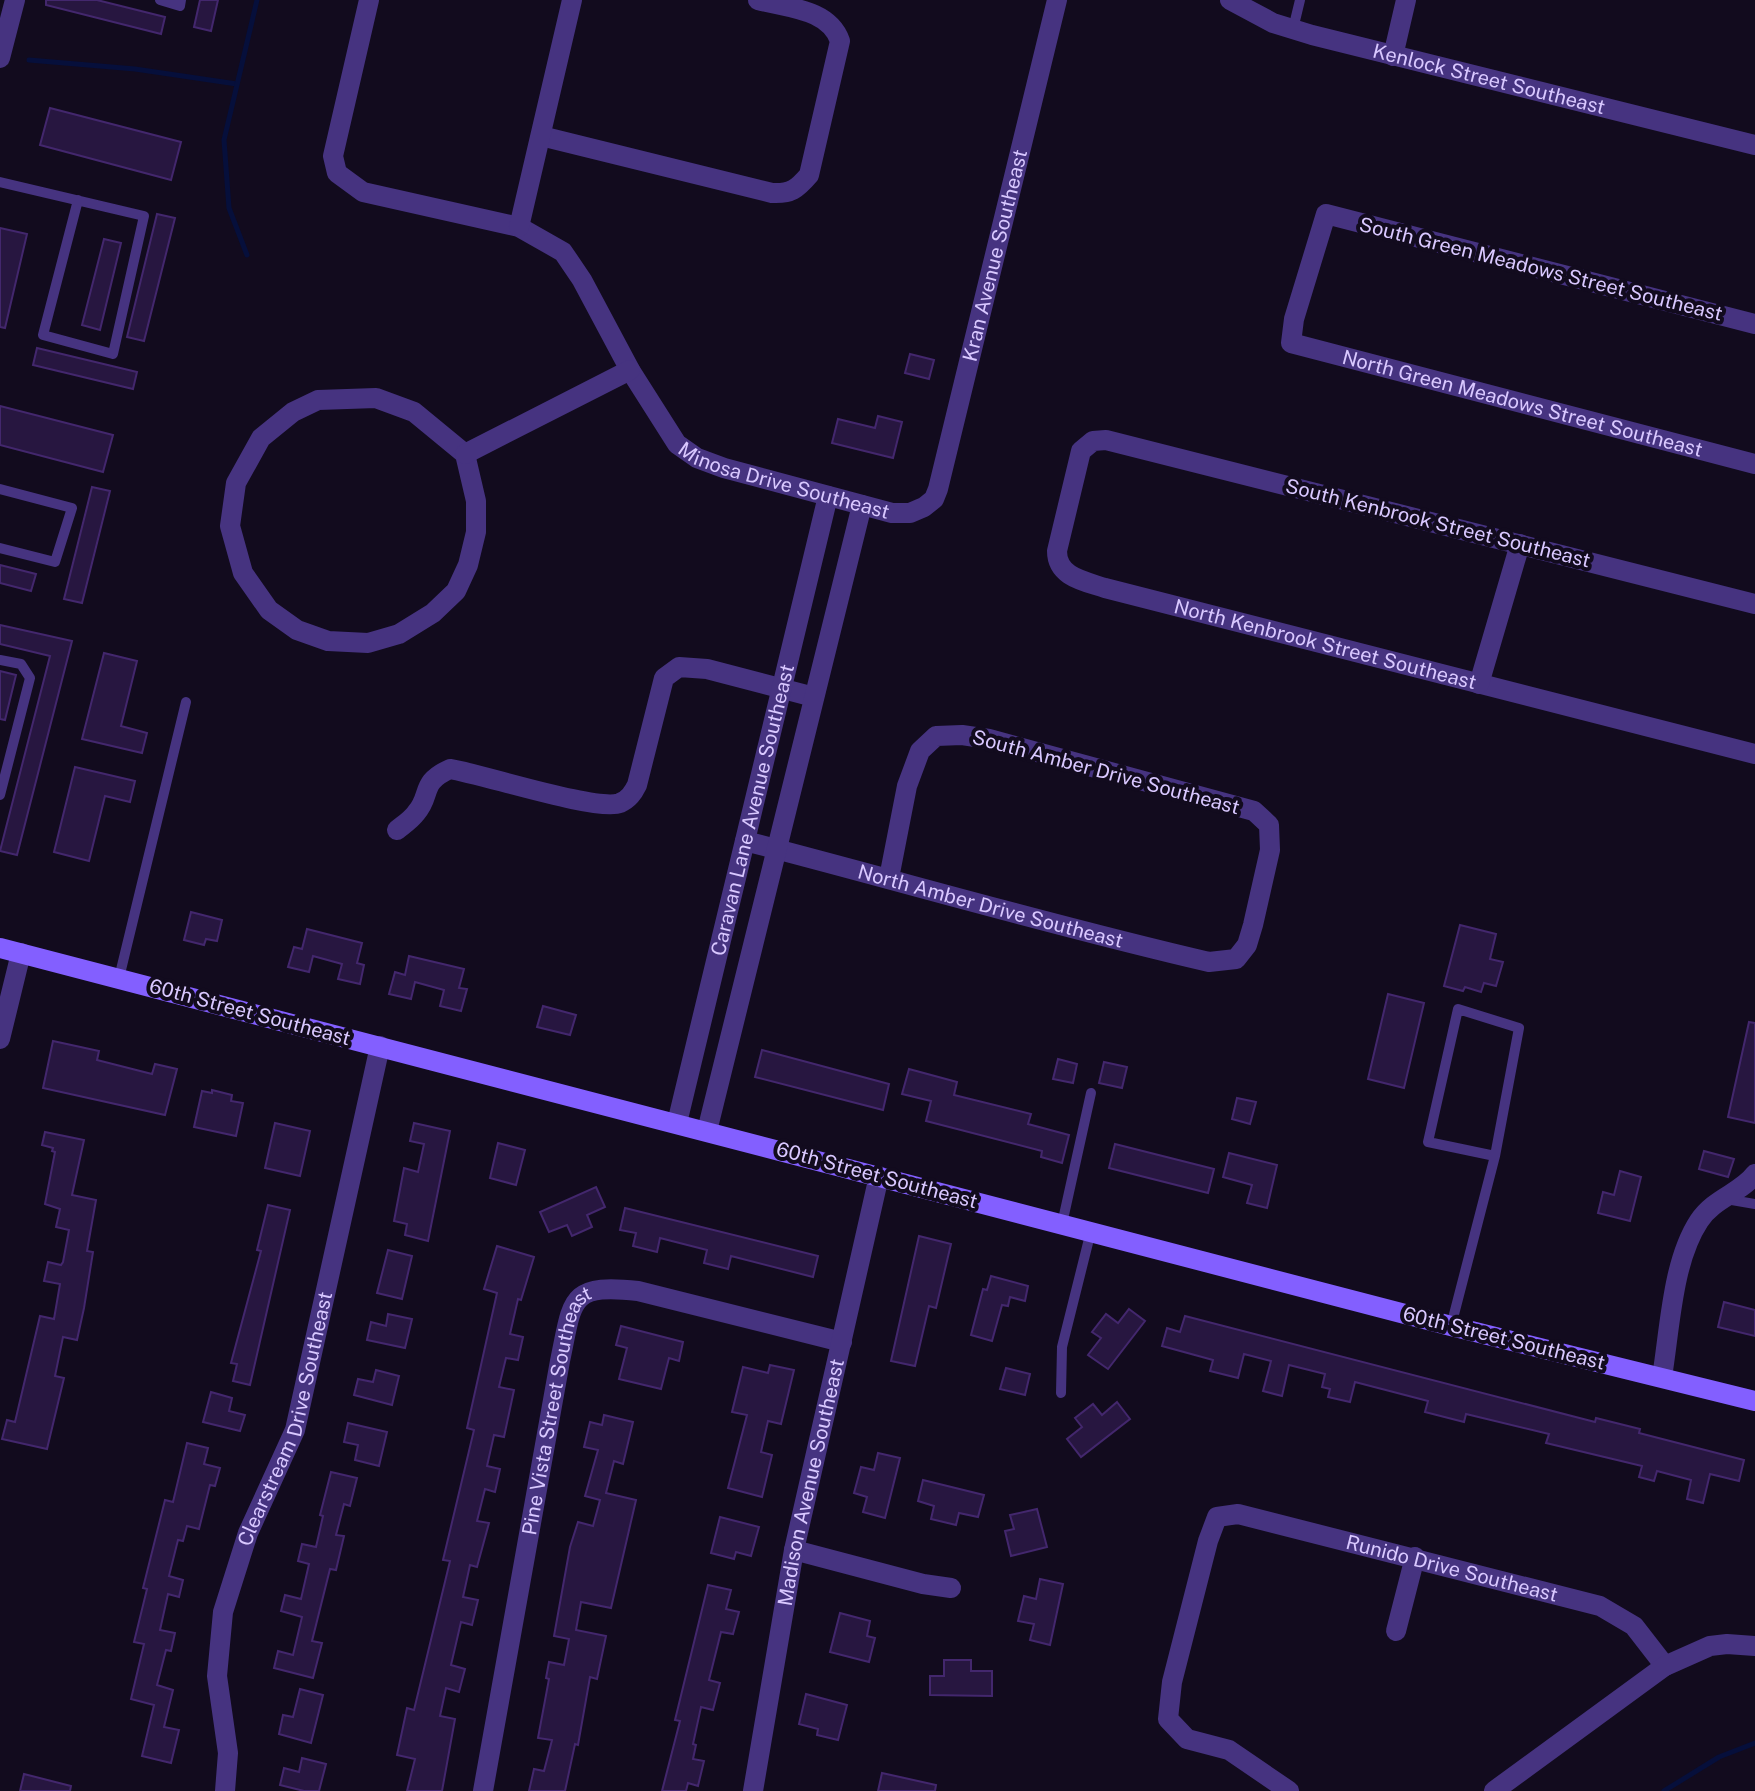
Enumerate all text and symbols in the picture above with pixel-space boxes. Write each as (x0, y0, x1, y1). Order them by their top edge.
street label: Kenlock Street Southeast (1370, 39, 1608, 119)
street label: Kran Avenue Southeast (957, 147, 1032, 364)
street label: South Green Meadows Street Southeast (1357, 212, 1725, 326)
street label: North Green Meadows Street Southeast (1340, 345, 1705, 462)
street label: Minosa Drive Southeast (674, 437, 892, 524)
street label: South Kenbrook Street Southeast (1283, 473, 1593, 573)
street label: North Kenbrook Street Southeast (1172, 594, 1479, 694)
street label: Caravan Lane Avenue Southeast (706, 662, 799, 958)
street label: South Amber Drive Southeast (970, 725, 1242, 819)
street label: North Amber Drive Southeast (855, 859, 1126, 953)
street label: 60th Street Southeast (147, 974, 353, 1050)
street label: 60th Street Southeast (774, 1137, 980, 1213)
street label: Pine Vista Street Southeast (517, 1281, 595, 1537)
street label: Clearstream Drive Southeast (233, 1289, 337, 1549)
street label: 60th Street Southeast (1400, 1301, 1608, 1375)
street label: Madison Avenue Southeast (773, 1356, 849, 1608)
street label: Runido Drive Southeast (1343, 1530, 1560, 1607)

